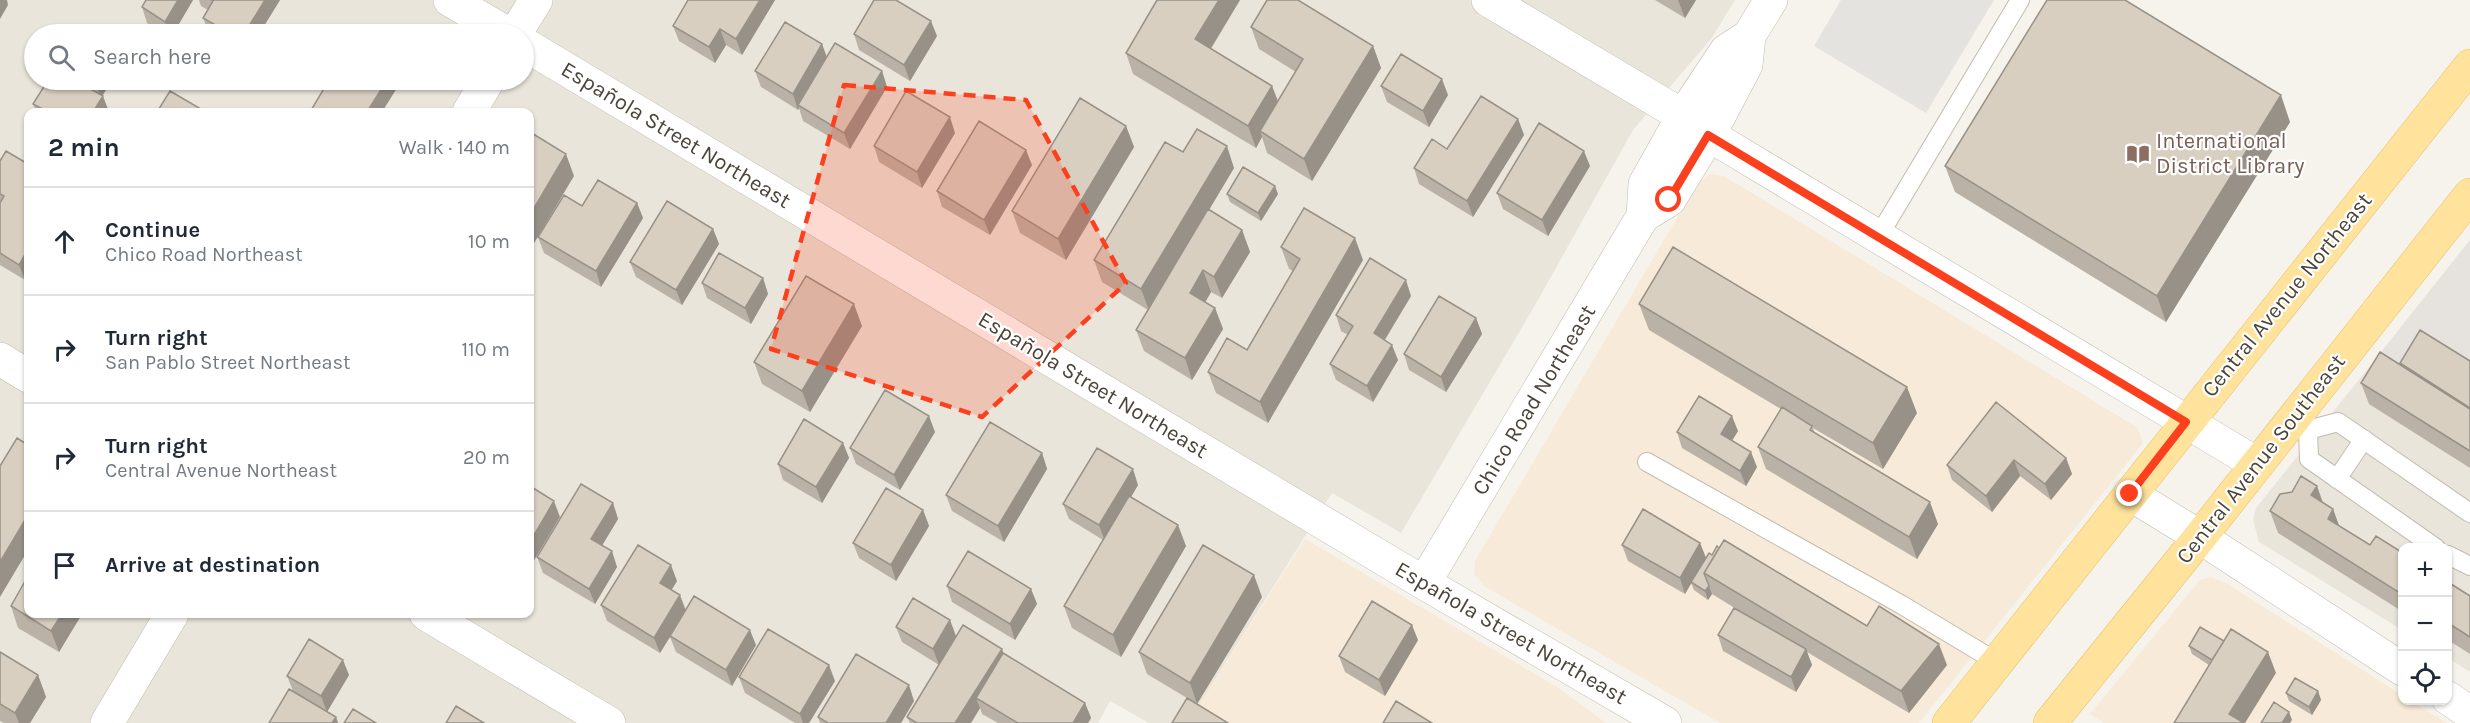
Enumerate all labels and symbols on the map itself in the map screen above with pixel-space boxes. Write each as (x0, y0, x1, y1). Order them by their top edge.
street label: Española Street Northeast (557, 56, 795, 214)
place label: International District Library (2156, 128, 2304, 179)
library icon: International District Library (2125, 141, 2151, 167)
route start (1655, 186, 1681, 212)
street label: Central Avenue Northeast (2197, 188, 2377, 402)
street label: Chico Road Northeast (1467, 300, 1601, 500)
street label: Española Street Northeast (974, 306, 1212, 464)
street label: Central Avenue Southeast (2171, 349, 2351, 569)
route end (2116, 480, 2142, 506)
street label: Española Street Northeast (1391, 556, 1631, 710)

